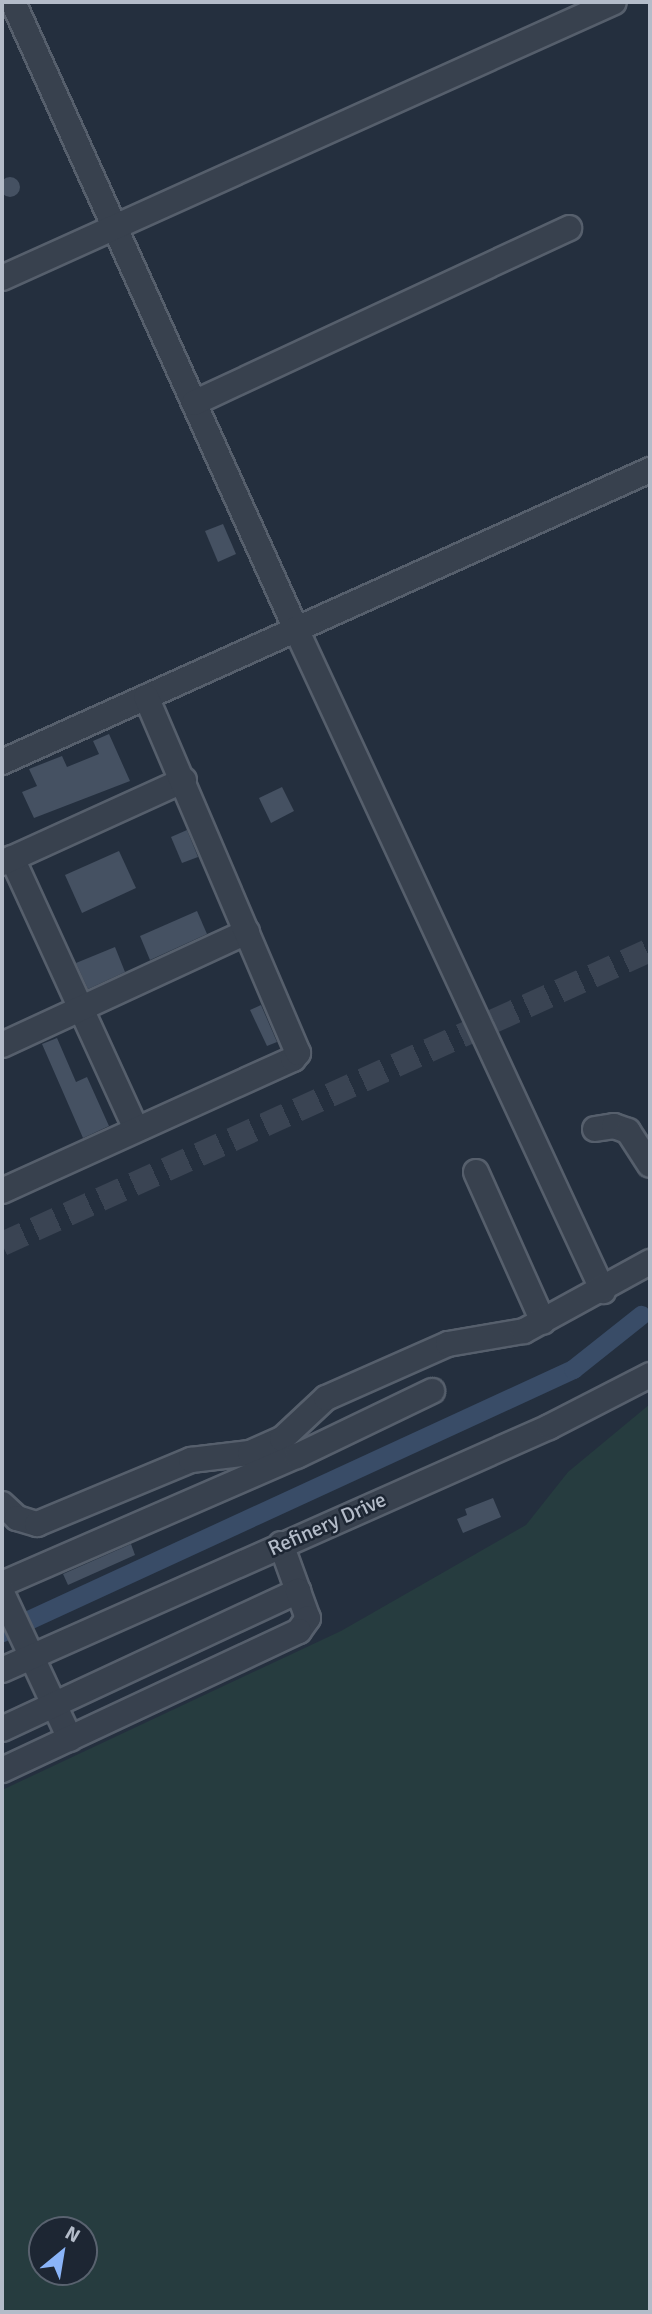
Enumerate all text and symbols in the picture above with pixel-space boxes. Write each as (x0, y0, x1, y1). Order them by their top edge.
street label: Refinery Drive (264, 1487, 390, 1561)
north arrow (28, 2216, 98, 2286)
text: N (61, 2221, 84, 2248)

